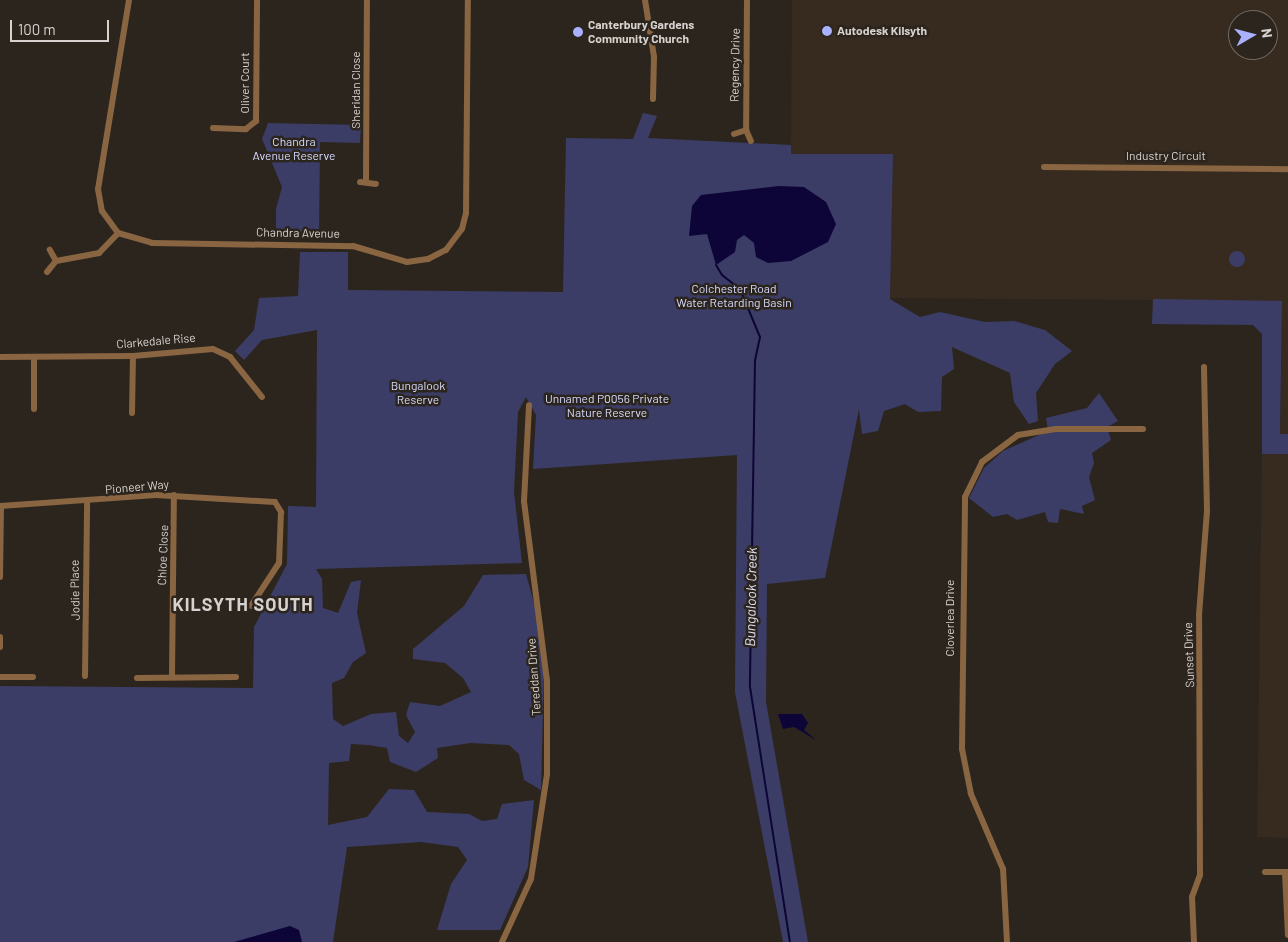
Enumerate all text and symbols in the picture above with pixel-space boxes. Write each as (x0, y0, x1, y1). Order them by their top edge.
scale bar (12, 10, 111, 42)
north arrow (1228, 10, 1278, 60)
place label: Canterbury Gardens Community Church (588, 18, 694, 46)
text: 100 m (18, 20, 56, 38)
place label: Autodesk Kilsyth (837, 24, 927, 38)
marker: Autodesk Kilsyth (821, 25, 833, 37)
marker: Canterbury Gardens Community Church (572, 26, 584, 38)
text: N (1258, 27, 1276, 39)
street label: Regency Drive (727, 28, 743, 102)
street label: Sheridan Close (349, 51, 363, 129)
street label: Oliver Court (238, 52, 252, 114)
park label: Chandra Avenue Reserve (253, 135, 335, 163)
street label: Industry Circuit (1126, 149, 1206, 163)
street label: Chandra Avenue (256, 225, 340, 241)
park label: Colchester Road Water Retarding Basin (676, 282, 792, 310)
street label: Clarkedale Rise (116, 330, 196, 352)
park label: Bungalook Reserve (391, 379, 445, 407)
park label: Unnamed P0056 Private Nature Reserve (545, 392, 669, 420)
street label: Pioneer Way (104, 477, 170, 497)
street label: Chloe Close (155, 524, 171, 586)
water label: Bungalook Creek (742, 547, 760, 647)
street label: Jodie Place (67, 560, 83, 620)
street label: Cloverlea Drive (943, 580, 957, 656)
district label: KILSYTH SOUTH (171, 593, 315, 615)
street label: Sunset Drive (1181, 622, 1197, 688)
street label: Tereddan Drive (524, 638, 544, 716)

